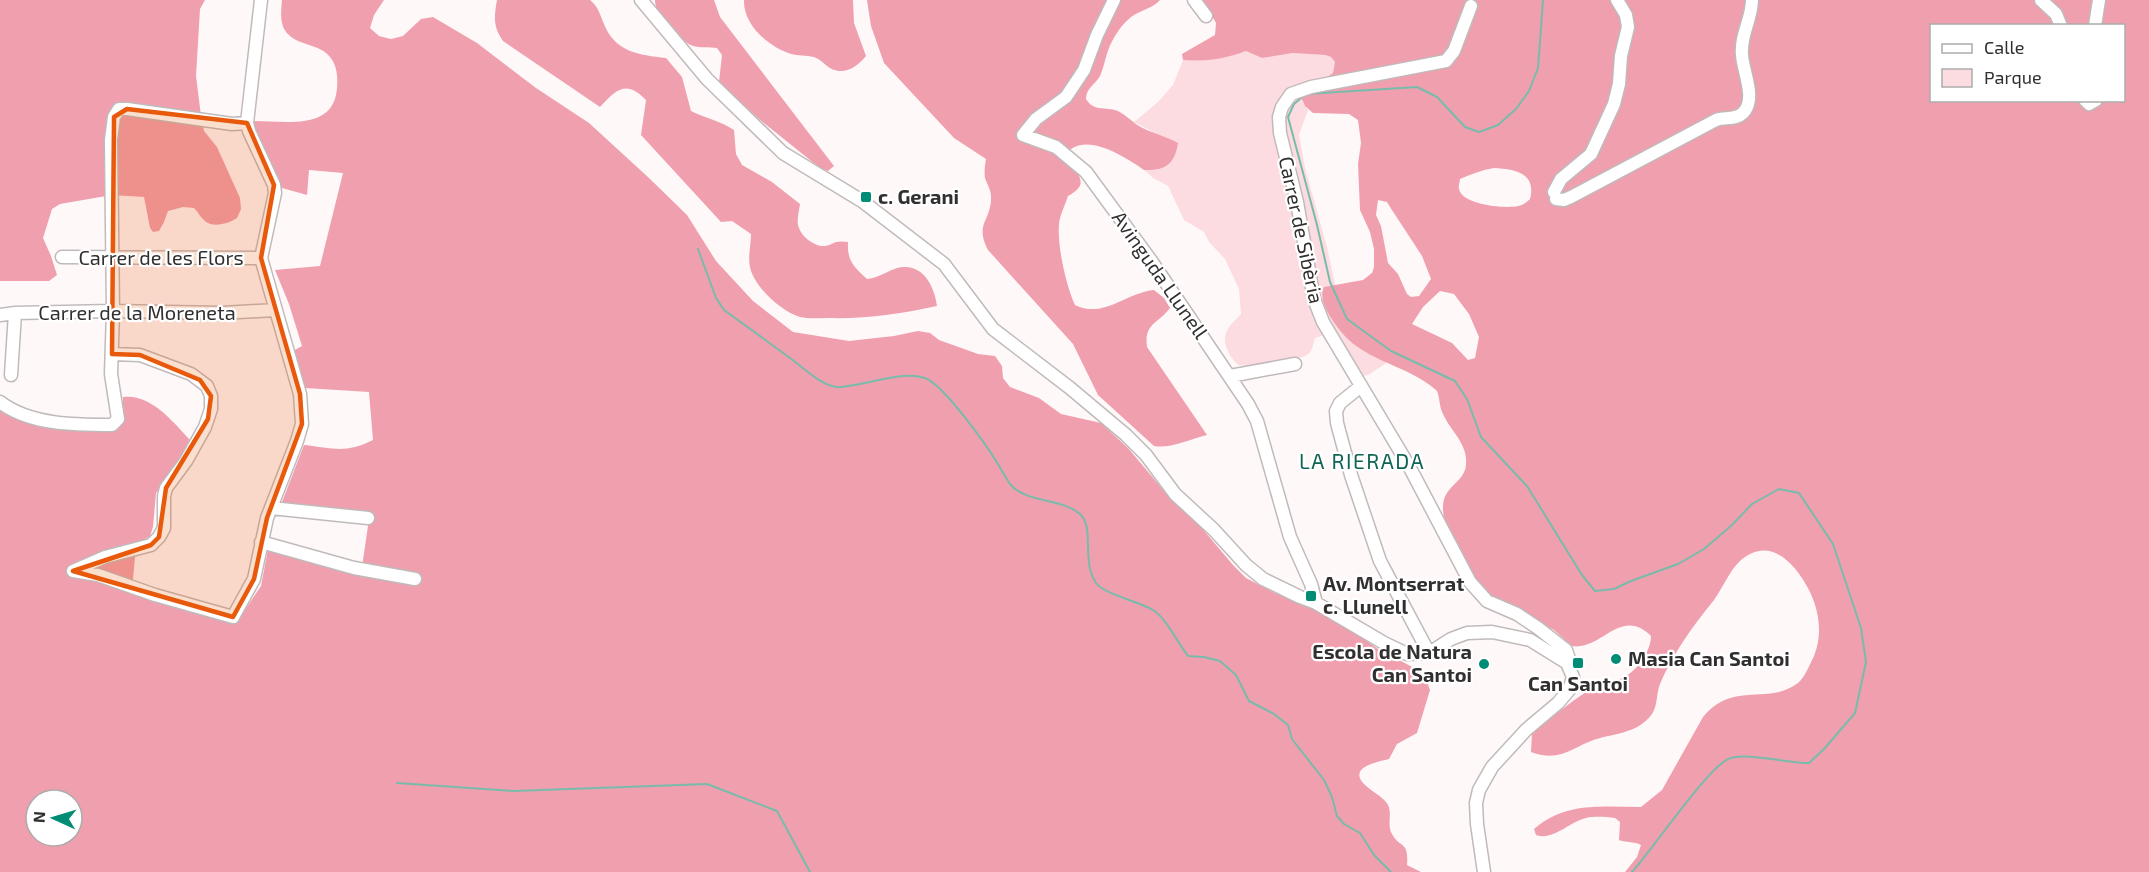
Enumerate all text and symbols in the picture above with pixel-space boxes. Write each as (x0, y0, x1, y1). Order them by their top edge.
legend (1930, 24, 2125, 102)
text: Calle (1984, 36, 2025, 58)
text: Parque (1984, 66, 2042, 88)
street label: Carrer de Sibèria (1275, 154, 1329, 306)
place label: c. Gerani (878, 184, 959, 208)
marker: c. Gerani (859, 190, 873, 204)
street label: Avinguda Llunell (1108, 206, 1214, 343)
street label: Carrer de les Flors (78, 245, 244, 269)
street label: Carrer de la Moreneta (38, 300, 236, 324)
district label: LA RIERADA (1299, 448, 1425, 473)
place label: Av. Montserrat c. Llunell (1323, 571, 1464, 618)
marker: Av. Montserrat c. Llunell (1304, 589, 1318, 603)
place label: Escola de Natura Can Santoi (1312, 639, 1472, 686)
place label: Masia Can Santoi (1628, 646, 1790, 670)
marker: Masia Can Santoi (1609, 652, 1623, 666)
marker: Can Santoi (1571, 656, 1585, 670)
marker: Escola de Natura Can Santoi (1477, 657, 1491, 671)
place label: Can Santoi (1528, 671, 1628, 695)
north arrow (24, 788, 84, 848)
text: N (29, 810, 48, 823)

